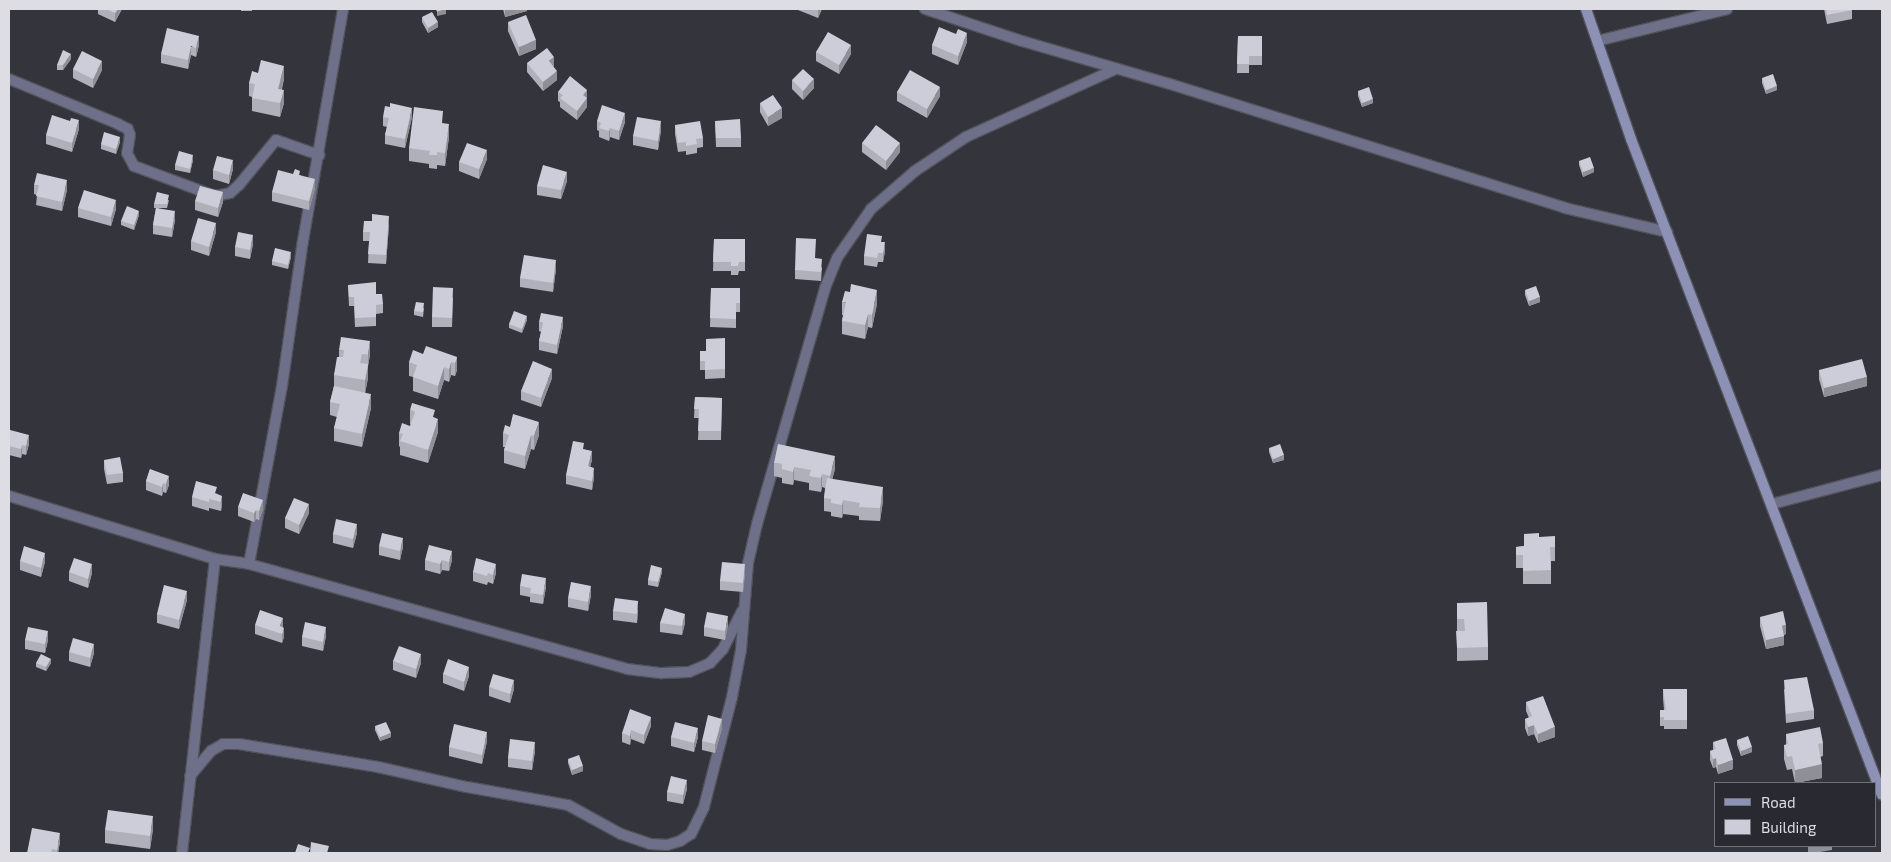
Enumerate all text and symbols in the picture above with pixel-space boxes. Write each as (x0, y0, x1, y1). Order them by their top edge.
legend (1714, 782, 1876, 847)
text: Road (1761, 793, 1796, 811)
text: Building (1761, 818, 1816, 836)

